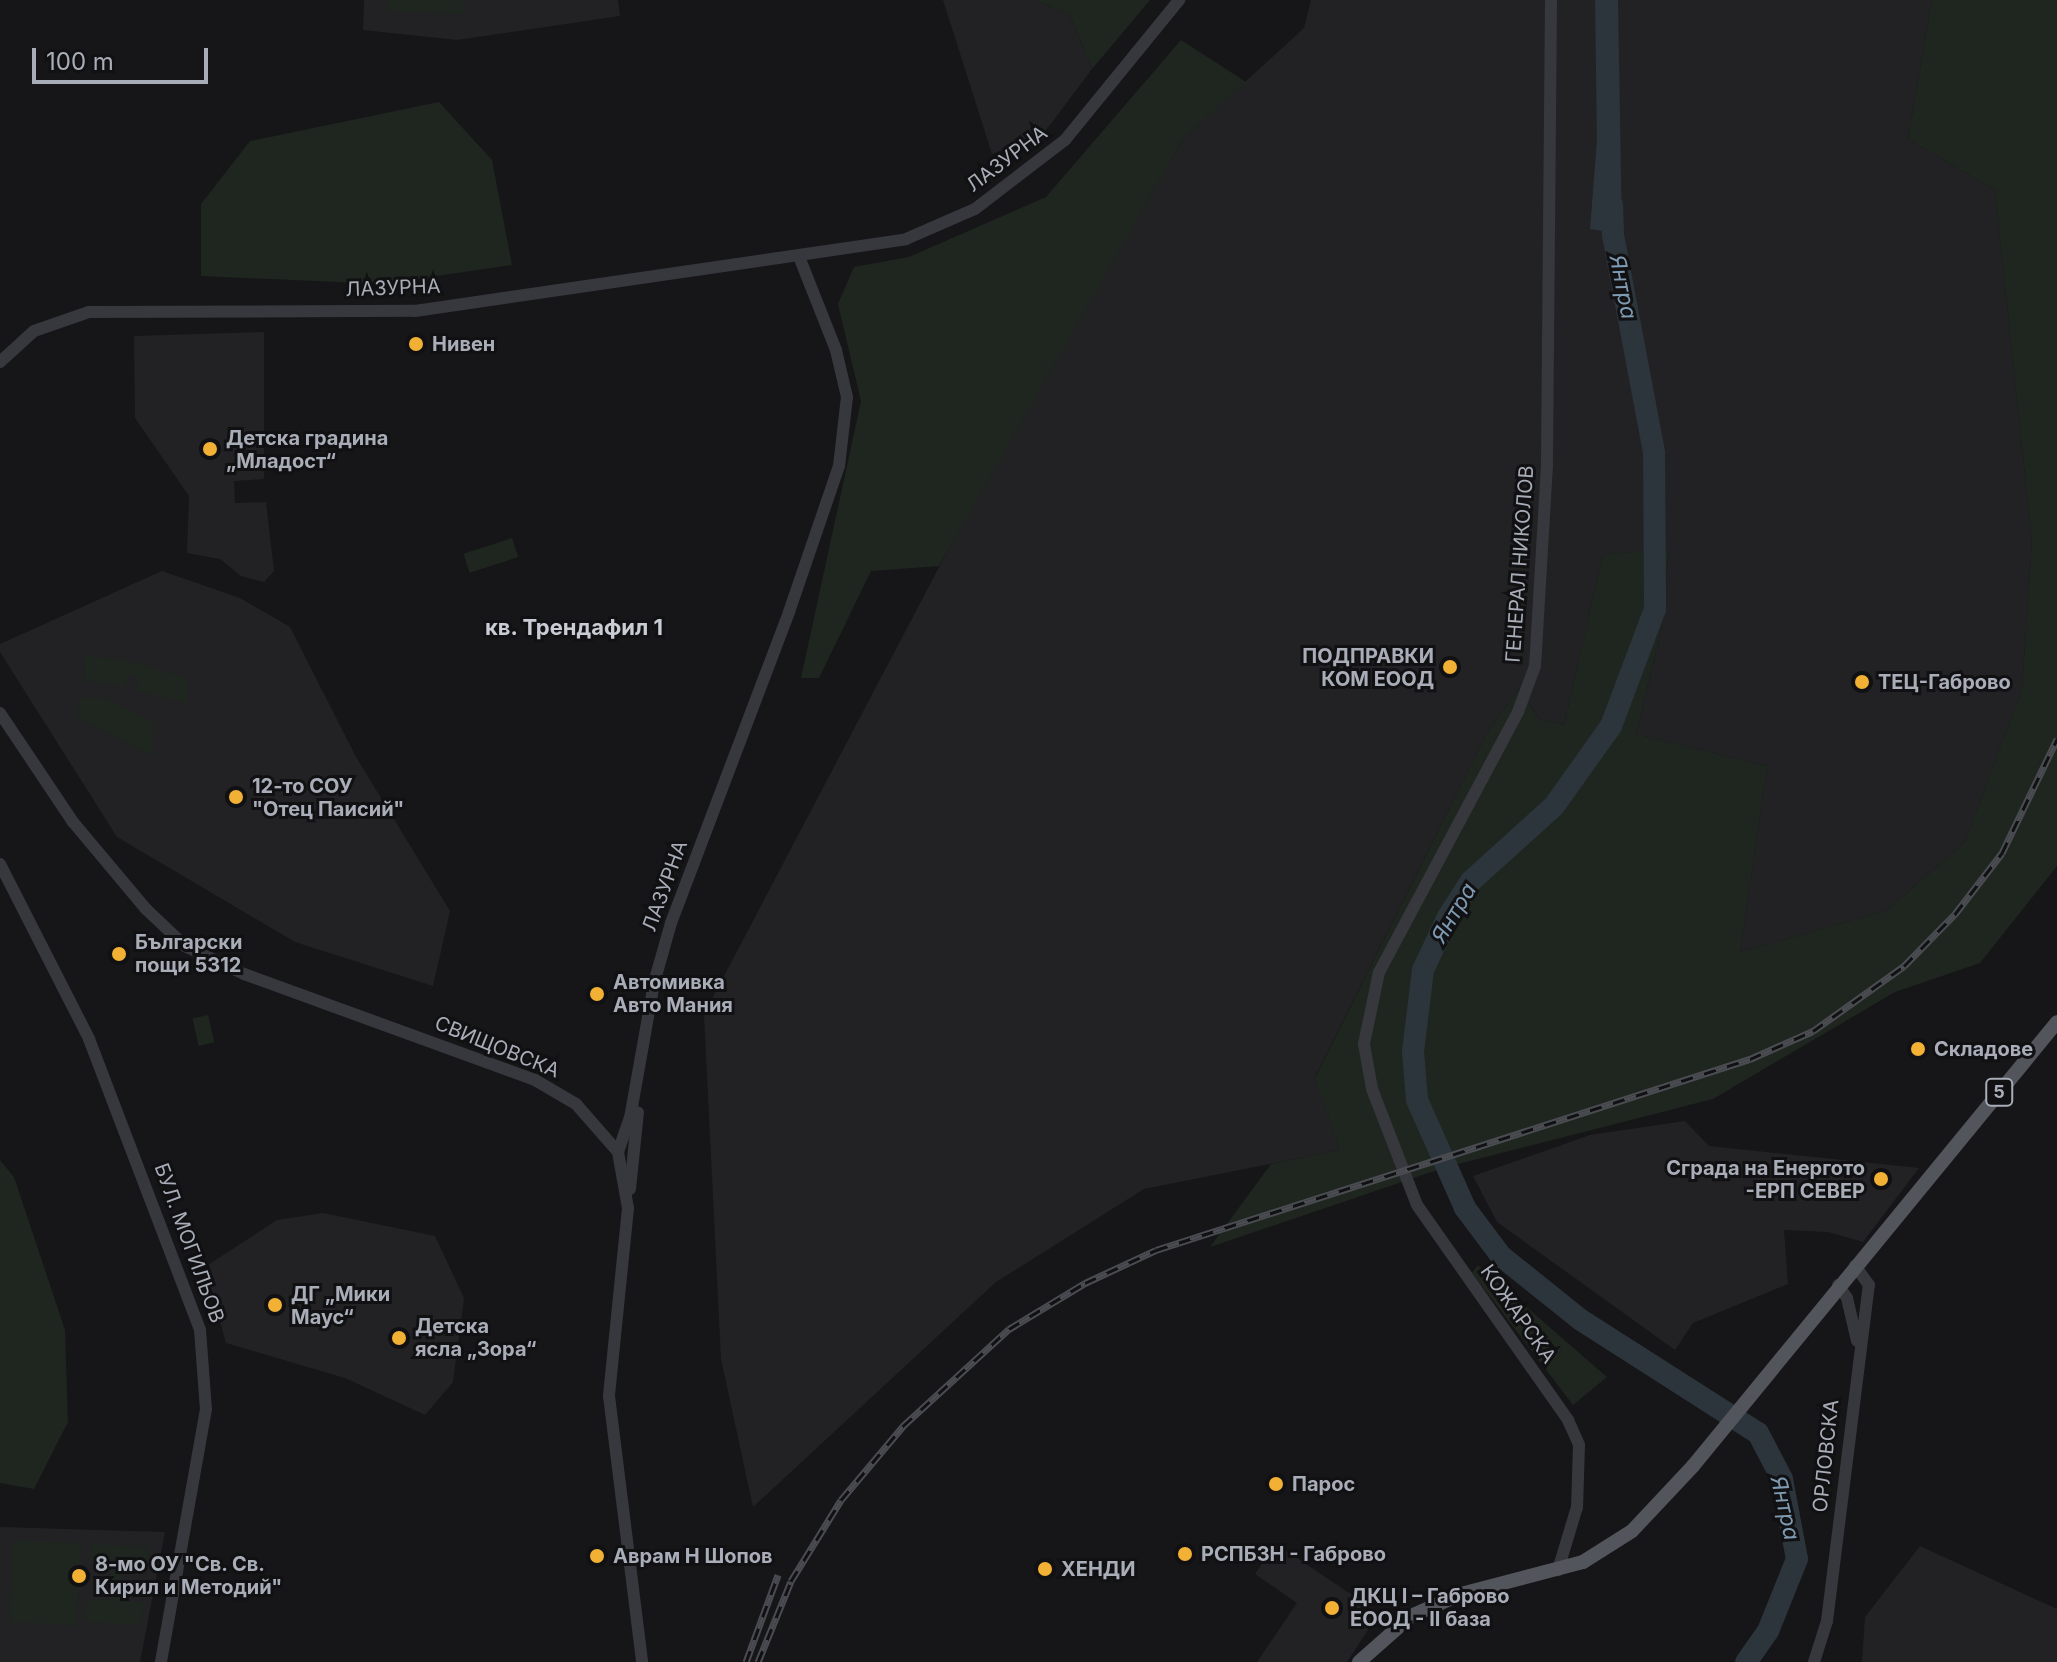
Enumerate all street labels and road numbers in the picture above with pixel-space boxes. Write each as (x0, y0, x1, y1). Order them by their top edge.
street label: ЛАЗУРНА (962, 121, 1052, 197)
street label: ЛАЗУРНА (345, 274, 441, 302)
street label: ГЕНЕРАЛ НИКОЛОВ (1501, 465, 1539, 663)
street label: ЛАЗУРНА (637, 837, 693, 935)
street label: СВИЩОВСКА (431, 1011, 563, 1083)
road number: 5 (1985, 1078, 2013, 1106)
street label: БУЛ. МОГИЛЬОВ (149, 1160, 229, 1326)
street label: КОЖАРСКА (1475, 1260, 1561, 1368)
street label: ОРЛОВСКА (1808, 1398, 1844, 1514)

